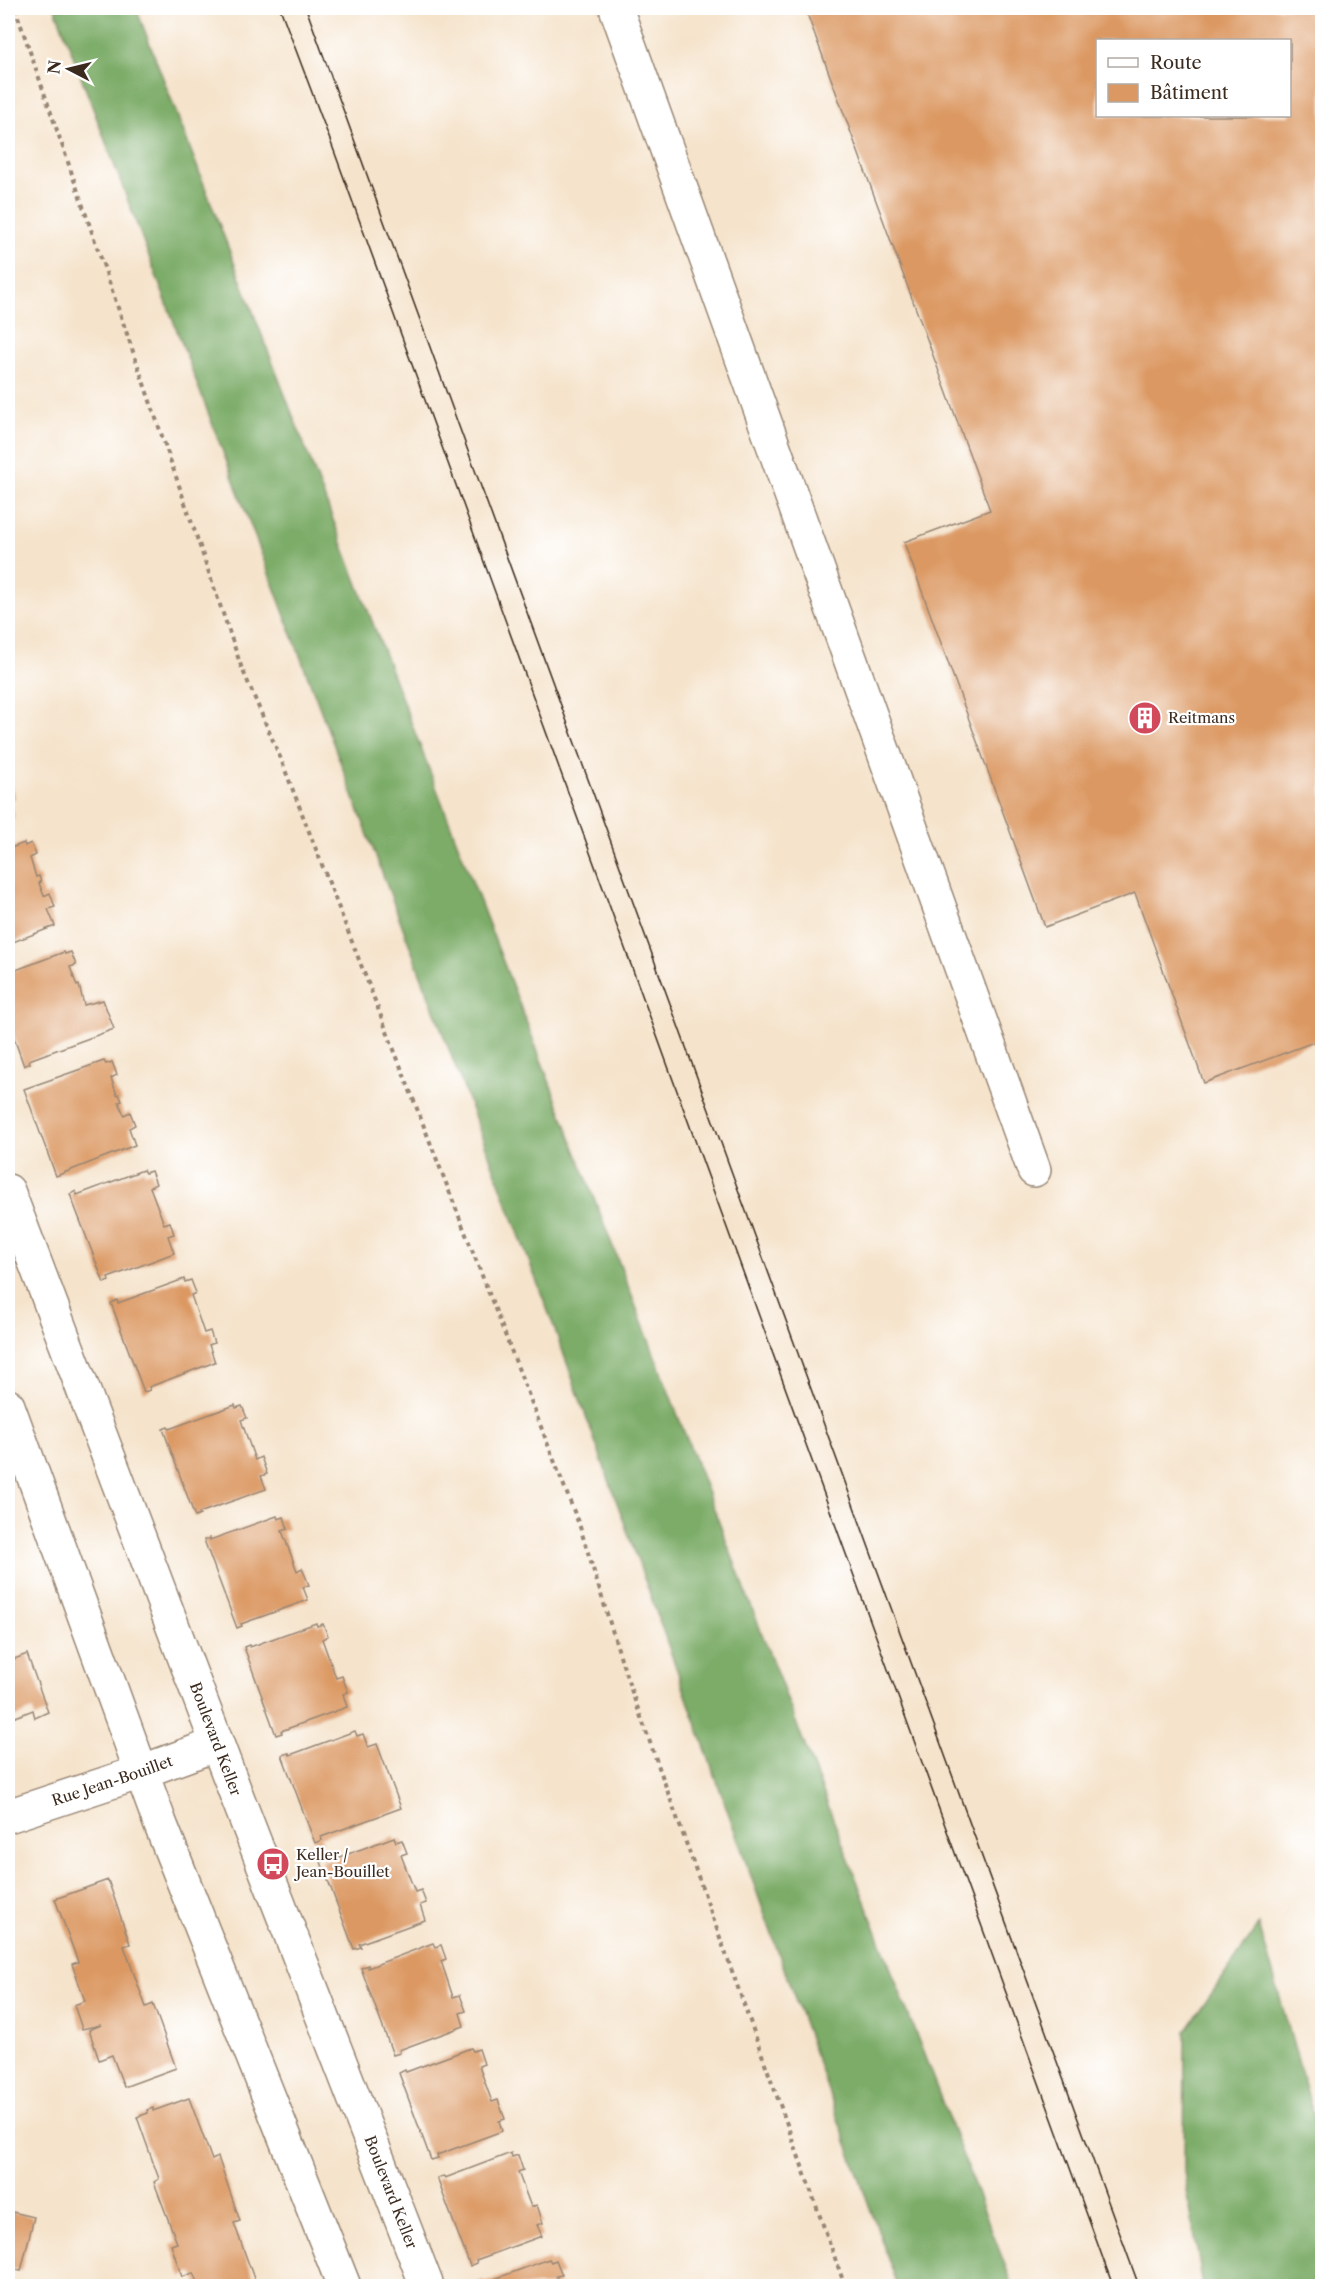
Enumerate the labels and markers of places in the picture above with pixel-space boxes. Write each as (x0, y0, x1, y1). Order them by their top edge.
building icon: Reitmans (1127, 700, 1163, 736)
place label: Reitmans (1168, 708, 1235, 727)
place label: Keller / Jean-Bouillet (294, 1845, 390, 1881)
bus stop icon: Keller / Jean-Bouillet (255, 1846, 291, 1882)

